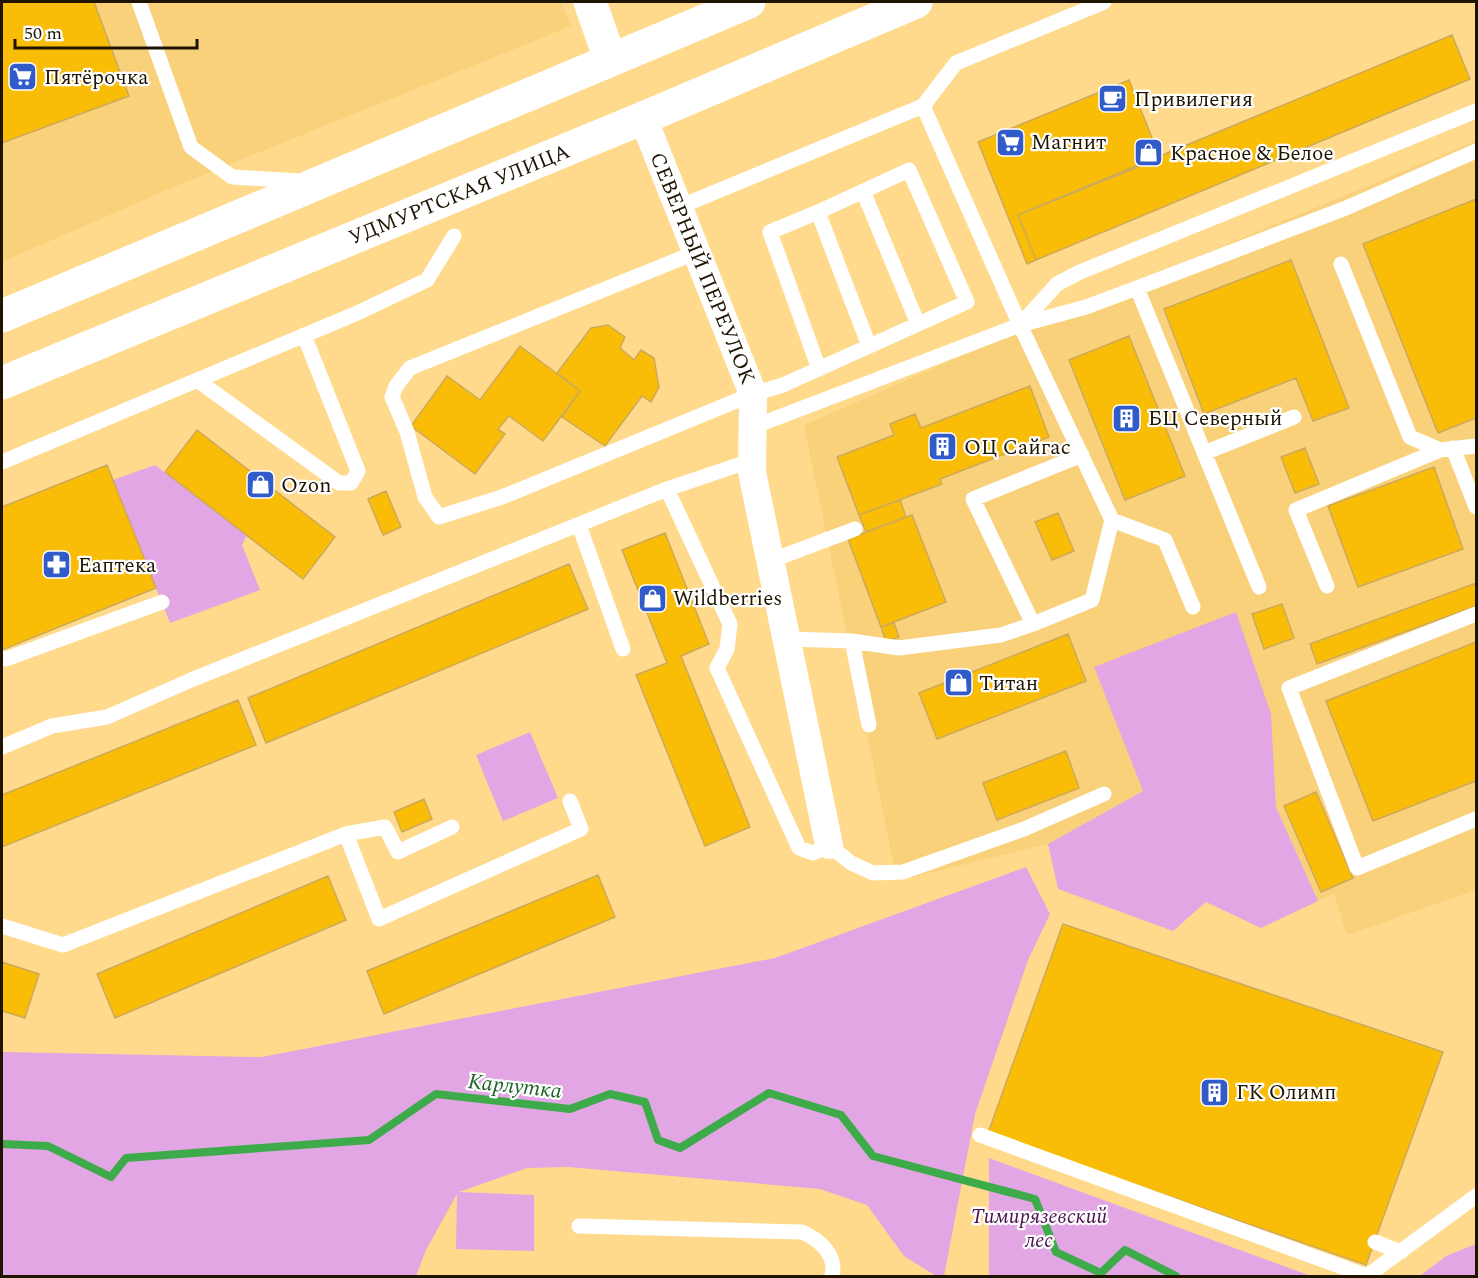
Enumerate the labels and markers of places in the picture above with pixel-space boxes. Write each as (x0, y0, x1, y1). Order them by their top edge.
supermarket icon: Пятёрочка (7, 61, 39, 93)
place label: Пятёрочка (44, 62, 149, 94)
cafe icon: Привилегия (1097, 83, 1129, 115)
place label: Привилегия (1134, 84, 1253, 116)
supermarket icon: Магнит (994, 126, 1026, 158)
place label: Магнит (1031, 127, 1106, 159)
shop icon: Красное & Белое (1133, 137, 1165, 169)
place label: Красное & Белое (1170, 138, 1334, 170)
building icon: БЦ Северный (1111, 402, 1143, 434)
place label: БЦ Северный (1148, 403, 1282, 435)
building icon: ОЦ Сайгас (927, 431, 959, 463)
place label: ОЦ Сайгас (964, 432, 1071, 464)
shop icon: Ozon (244, 469, 276, 501)
place label: Ozon (281, 470, 331, 502)
pharmacy icon: Еаптека (41, 549, 73, 581)
place label: Еаптека (78, 550, 157, 582)
shop icon: Wildberries (636, 582, 668, 614)
place label: Wildberries (673, 583, 782, 615)
shop icon: Титан (942, 667, 974, 699)
place label: Титан (979, 668, 1038, 700)
building icon: ГК Олимп (1199, 1076, 1231, 1108)
place label: ГК Олимп (1236, 1077, 1337, 1109)

